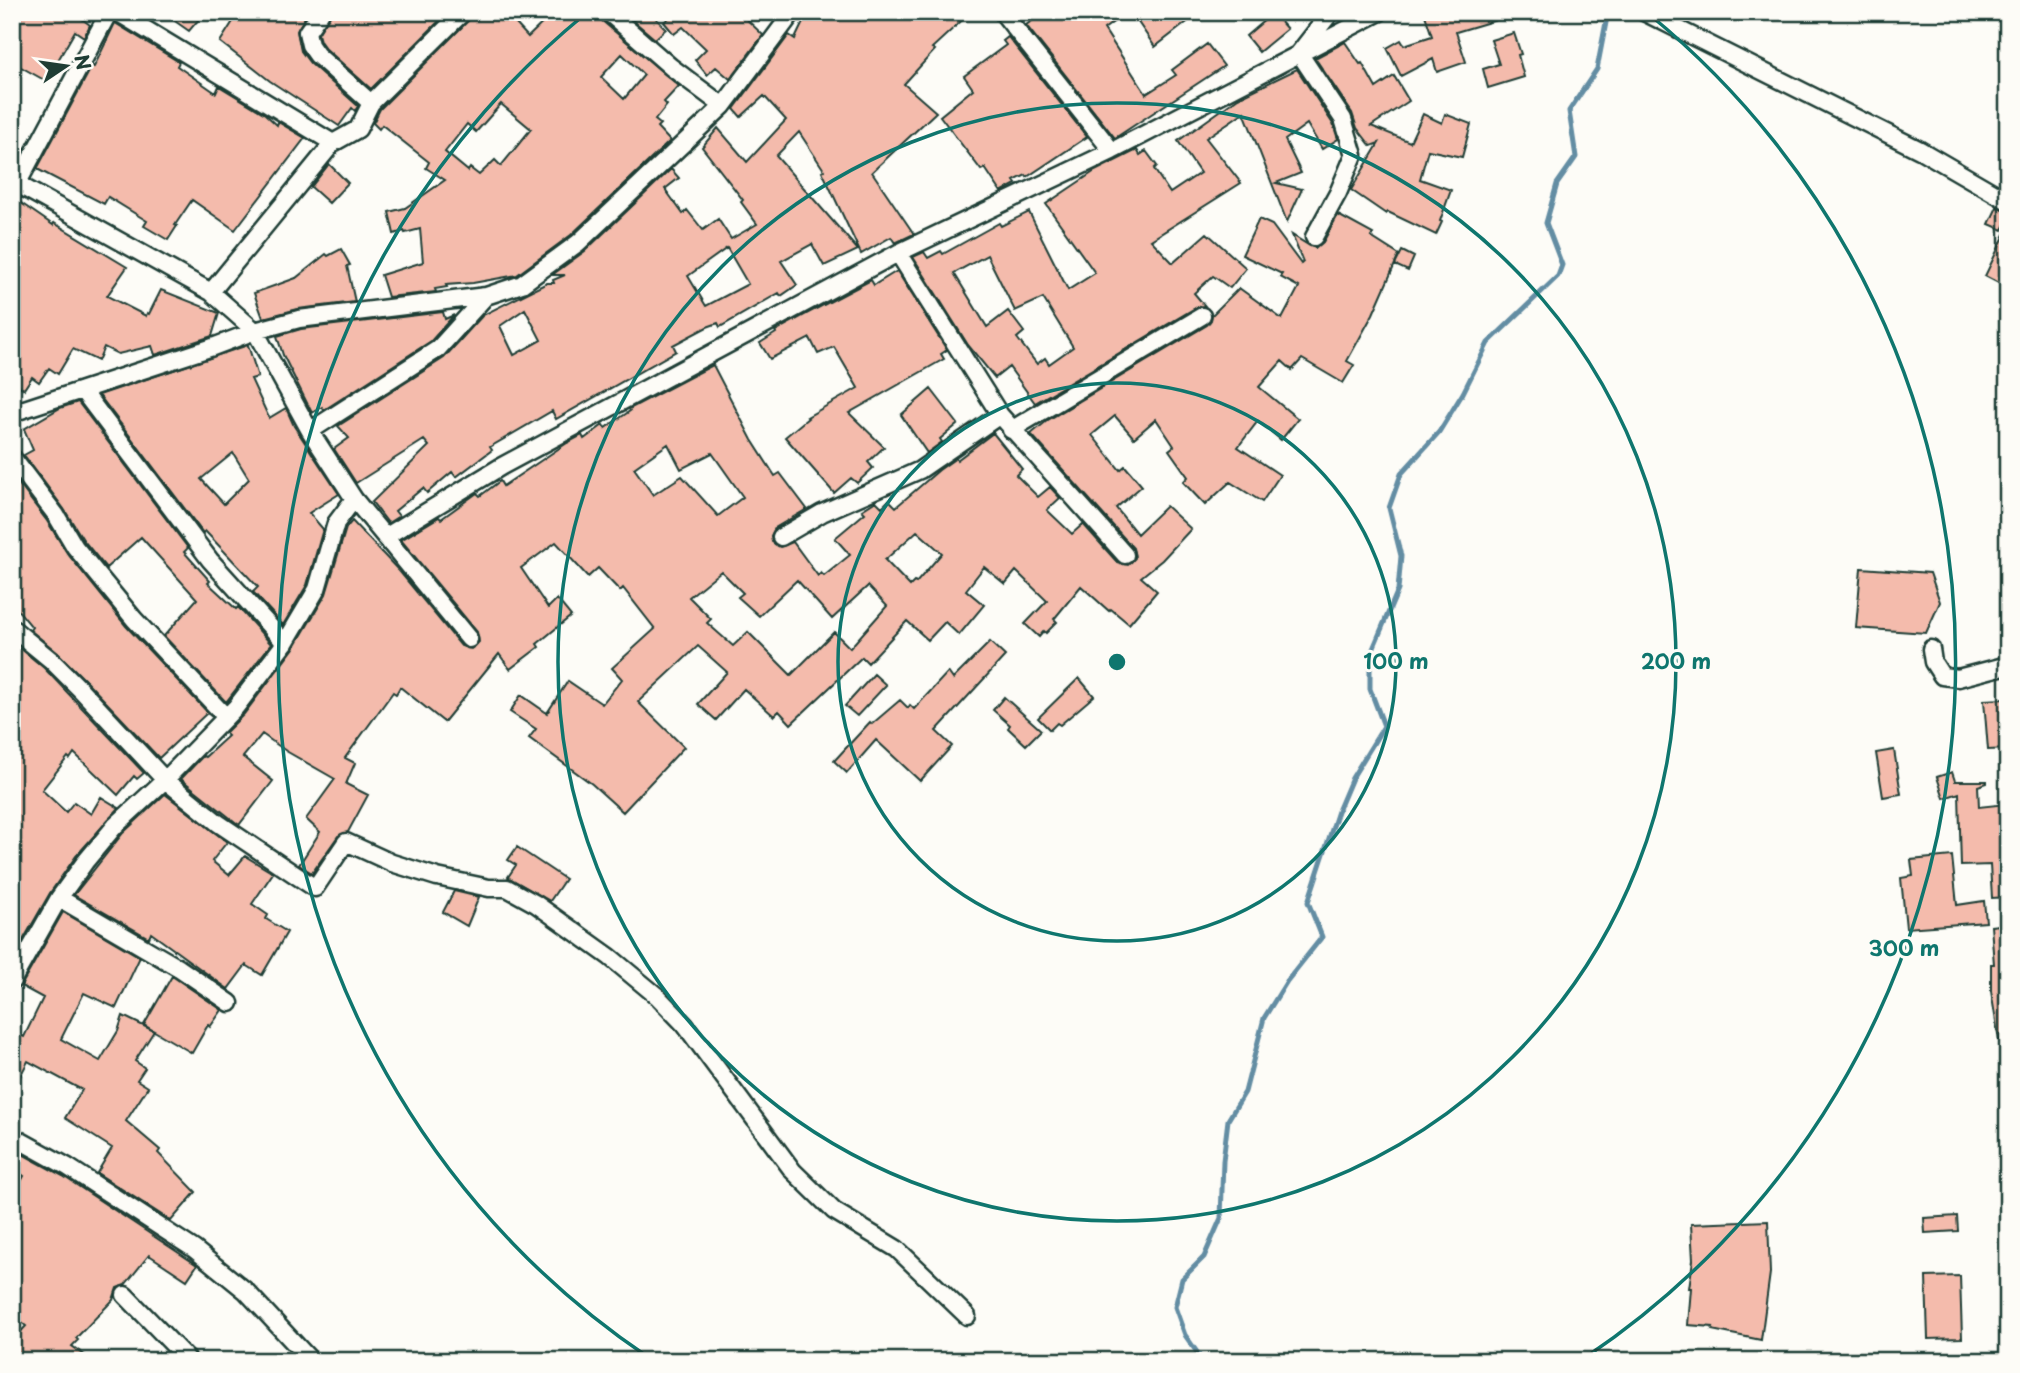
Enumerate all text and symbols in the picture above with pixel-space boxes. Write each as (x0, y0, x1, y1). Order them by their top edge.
north arrow (32, 32, 102, 102)
text: N (68, 51, 99, 72)
text: 100 m (1363, 644, 1429, 676)
text: 200 m (1641, 644, 1711, 676)
centre of rings (1105, 650, 1129, 674)
text: 300 m (1869, 931, 1939, 963)

